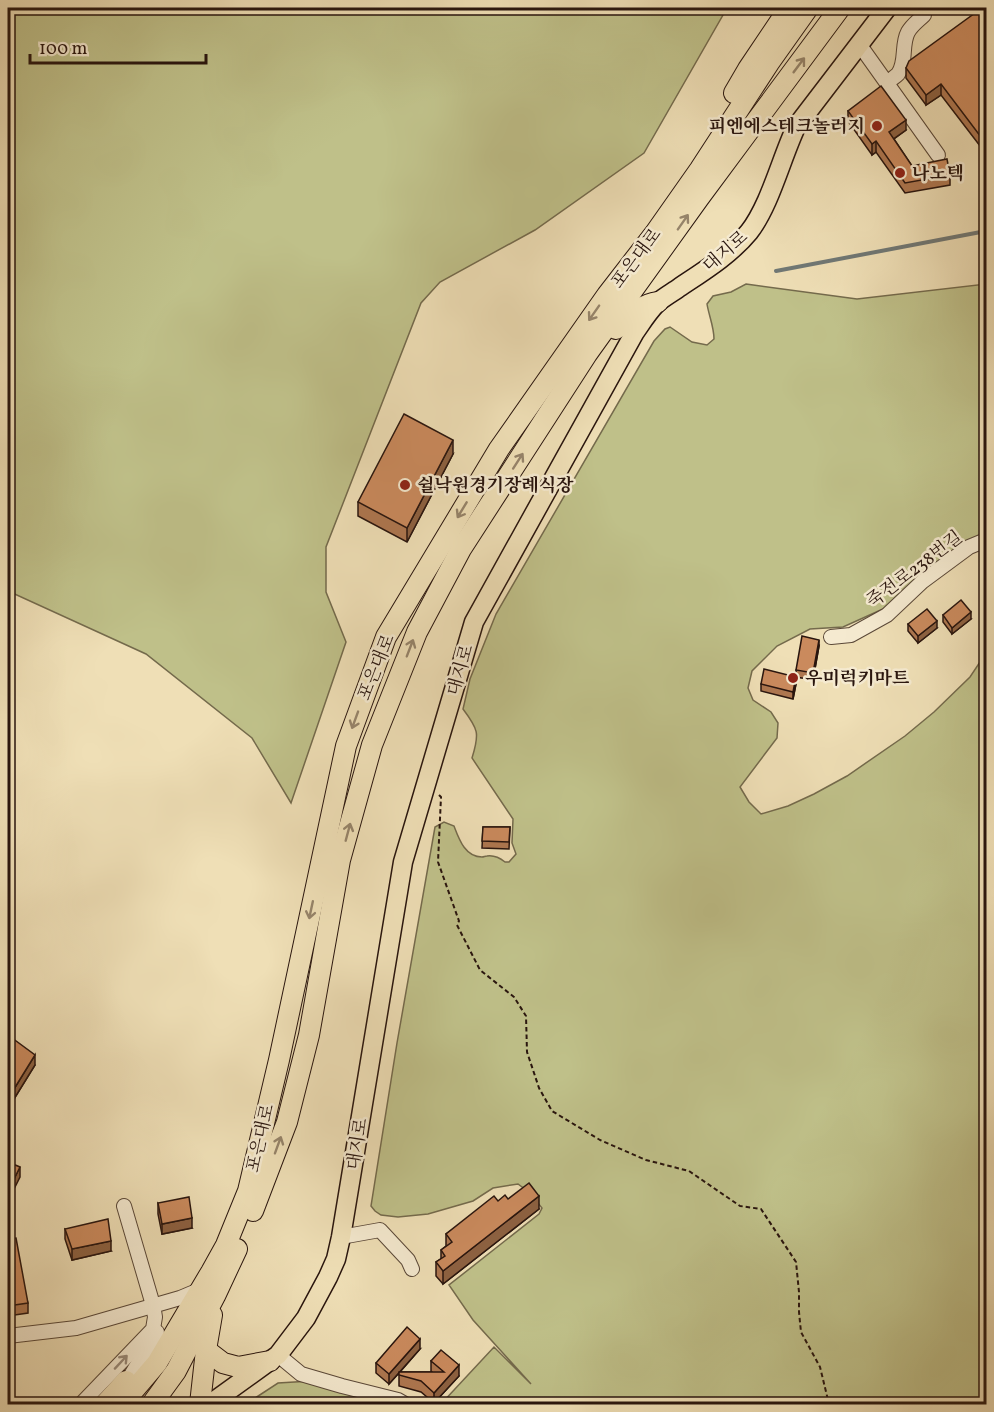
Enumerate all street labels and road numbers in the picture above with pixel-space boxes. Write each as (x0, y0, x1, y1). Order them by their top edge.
street label: 포은대로 (606, 224, 668, 294)
street label: 대지로 (698, 226, 754, 279)
street label: 죽전로238번길 (862, 526, 968, 615)
street label: 포은대로 (353, 631, 402, 704)
street label: 대지로 (442, 642, 481, 699)
street label: 포은대로 (241, 1102, 281, 1175)
street label: 대지로 (342, 1117, 375, 1172)

